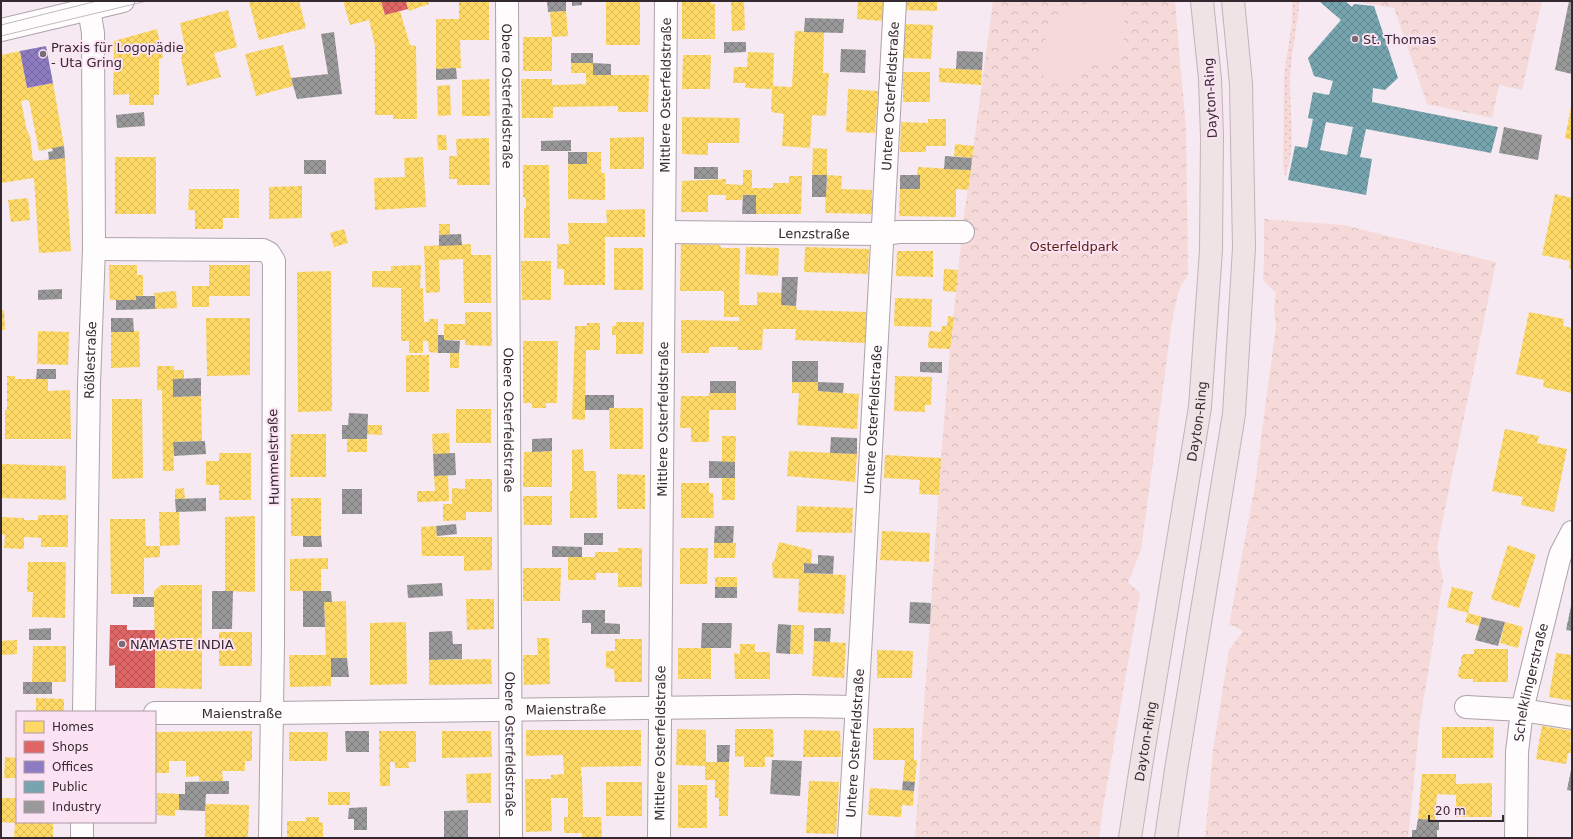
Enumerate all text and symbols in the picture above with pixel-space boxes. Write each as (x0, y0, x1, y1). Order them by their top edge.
street label: Mittlere Osterfeldstraße (658, 17, 674, 173)
street label: Untere Osterfeldstraße (879, 21, 902, 171)
street label: Obere Osterfeldstraße (499, 23, 515, 169)
place label: St. Thomas (1363, 32, 1436, 47)
marker: St. Thomas (1350, 34, 1360, 44)
place label: Praxis für Logopädie - Uta Gring (51, 40, 184, 70)
marker: Praxis für Logopädie - Uta Gring (38, 49, 48, 59)
street label: Dayton-Ring (1201, 57, 1220, 139)
street label: Lenzstraße (778, 226, 850, 242)
park label: Osterfeldpark (1030, 239, 1119, 254)
street label: Rößlestraße (82, 321, 99, 399)
street label: Mittlere Osterfeldstraße (655, 341, 671, 497)
street label: Untere Osterfeldstraße (862, 345, 885, 495)
street label: Obere Osterfeldstraße (501, 347, 516, 493)
street label: Dayton-Ring (1184, 381, 1210, 463)
street label: Hummelstraße (265, 409, 282, 505)
street label: Schelklingerstraße (1511, 622, 1551, 743)
place label: NAMASTE INDIA (130, 637, 234, 652)
marker: NAMASTE INDIA (117, 639, 127, 649)
street label: Mittlere Osterfeldstraße (652, 665, 668, 821)
street label: Untere Osterfeldstraße (843, 668, 867, 818)
street label: Obere Osterfeldstraße (502, 671, 518, 817)
street label: Dayton-Ring (1132, 700, 1160, 782)
street label: Maienstraße (526, 702, 606, 718)
street label: Maienstraße (202, 706, 282, 721)
legend (16, 711, 156, 823)
text: Homes (52, 720, 94, 734)
text: Shops (52, 740, 88, 754)
text: Offices (52, 760, 93, 774)
text: Public (52, 780, 88, 794)
scale bar (1429, 797, 1503, 823)
text: Industry (52, 800, 101, 814)
text: 20 m (1435, 804, 1466, 818)

